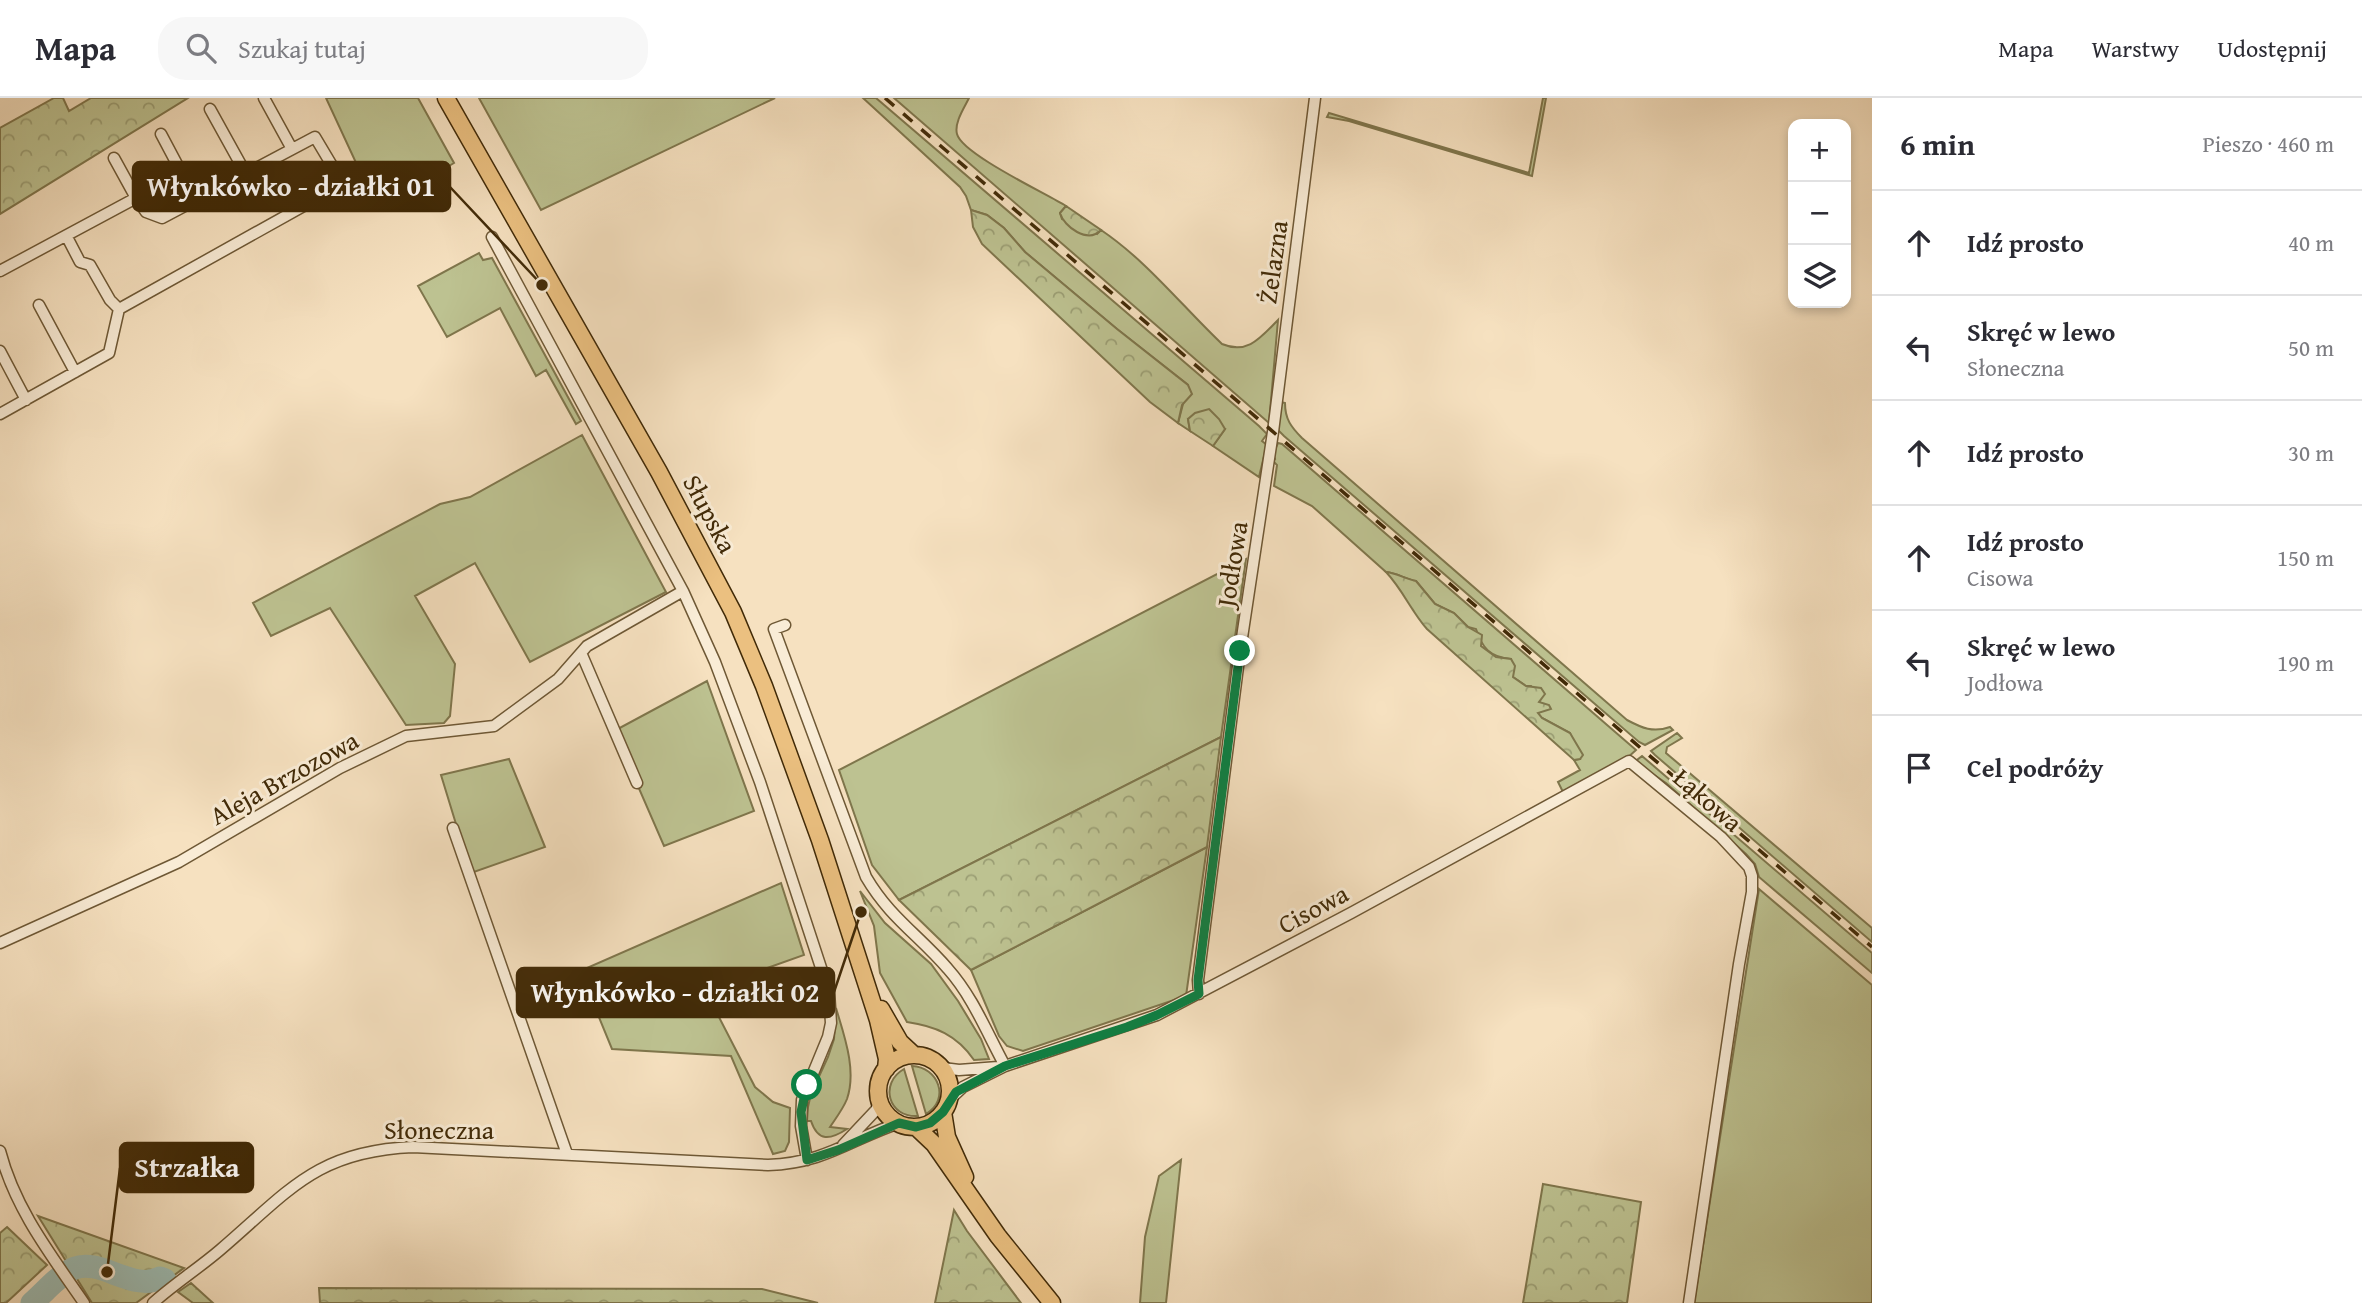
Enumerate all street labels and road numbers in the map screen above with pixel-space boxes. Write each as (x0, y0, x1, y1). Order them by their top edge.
street label: Żelazna (1247, 217, 1298, 306)
street label: Słupska (673, 467, 748, 561)
street label: Jodłowa (1205, 518, 1258, 612)
street label: Aleja Brzozowa (202, 720, 366, 835)
street label: Łąkowa (1665, 758, 1752, 841)
street label: Cisowa (1271, 873, 1356, 943)
street label: Słoneczna (384, 1110, 495, 1149)

